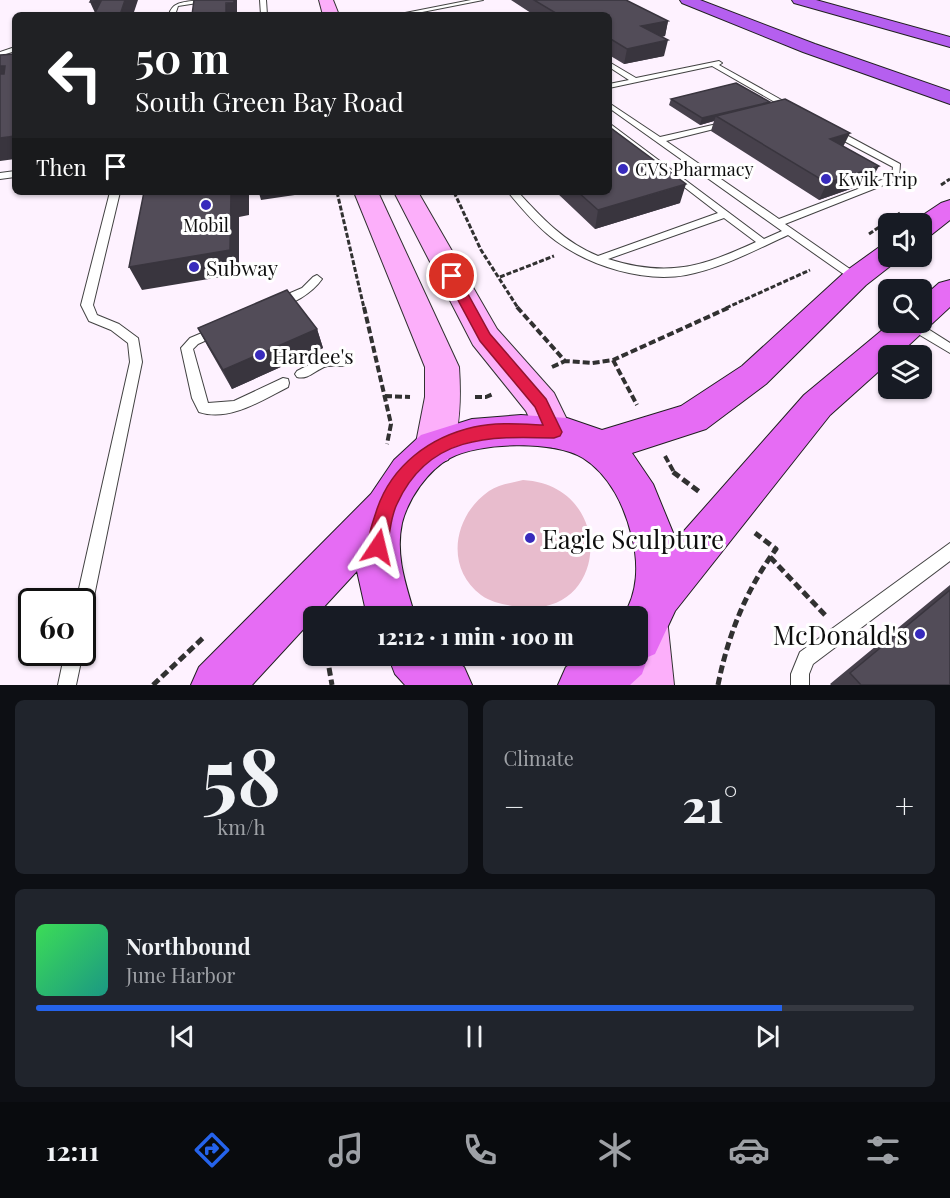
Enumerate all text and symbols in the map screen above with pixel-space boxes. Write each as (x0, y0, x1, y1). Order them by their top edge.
text: 50 m (135, 29, 229, 85)
icon: left (36, 36, 114, 114)
text: South Green Bay Road (135, 83, 404, 119)
icon: arrive (99, 150, 132, 183)
text: Then (36, 152, 87, 182)
place label: CVS Pharmacy (635, 157, 754, 181)
marker: CVS Pharmacy (616, 162, 630, 176)
place label: Kwik Trip (838, 167, 918, 191)
marker: Kwik Trip (819, 172, 833, 186)
marker: Mobil (199, 198, 213, 212)
place label: Mobil (183, 213, 229, 237)
map controls (878, 213, 932, 399)
button: sound (878, 213, 932, 267)
pin (426, 250, 477, 301)
place label: Subway (206, 253, 279, 281)
icon: arrive (435, 259, 468, 292)
marker: Subway (187, 260, 201, 274)
button: search (878, 279, 932, 333)
place label: Hardee's (272, 341, 354, 369)
button: layers (878, 345, 932, 399)
marker: Hardee's (253, 348, 267, 362)
position arrow (346, 515, 410, 579)
place label: Eagle Sculpture (542, 521, 724, 556)
marker: Eagle Sculpture (523, 531, 537, 545)
speed limit sign: 60 (18, 588, 96, 666)
place label: McDonald's (773, 617, 908, 652)
text: 12:12 · 1 min · 100 m (377, 621, 574, 651)
marker: McDonald's (913, 627, 927, 641)
text: 58 (201, 722, 281, 826)
text: Climate (504, 744, 574, 771)
text: 21° (682, 774, 737, 834)
text: − (504, 783, 525, 827)
text: + (895, 783, 914, 827)
text: km/h (217, 813, 265, 840)
text: Northbound (126, 931, 251, 961)
text: June Harbor (126, 961, 236, 988)
icon: previous (166, 1020, 199, 1053)
icon: pause (458, 1020, 491, 1053)
icon: next (751, 1020, 784, 1053)
icon: directions (191, 1129, 233, 1171)
icon: music (325, 1129, 367, 1171)
icon: phone (459, 1129, 501, 1171)
icon: climate (594, 1129, 636, 1171)
icon: car (728, 1129, 770, 1171)
icon: filters (862, 1129, 904, 1171)
text: 12:11 (46, 1132, 99, 1168)

